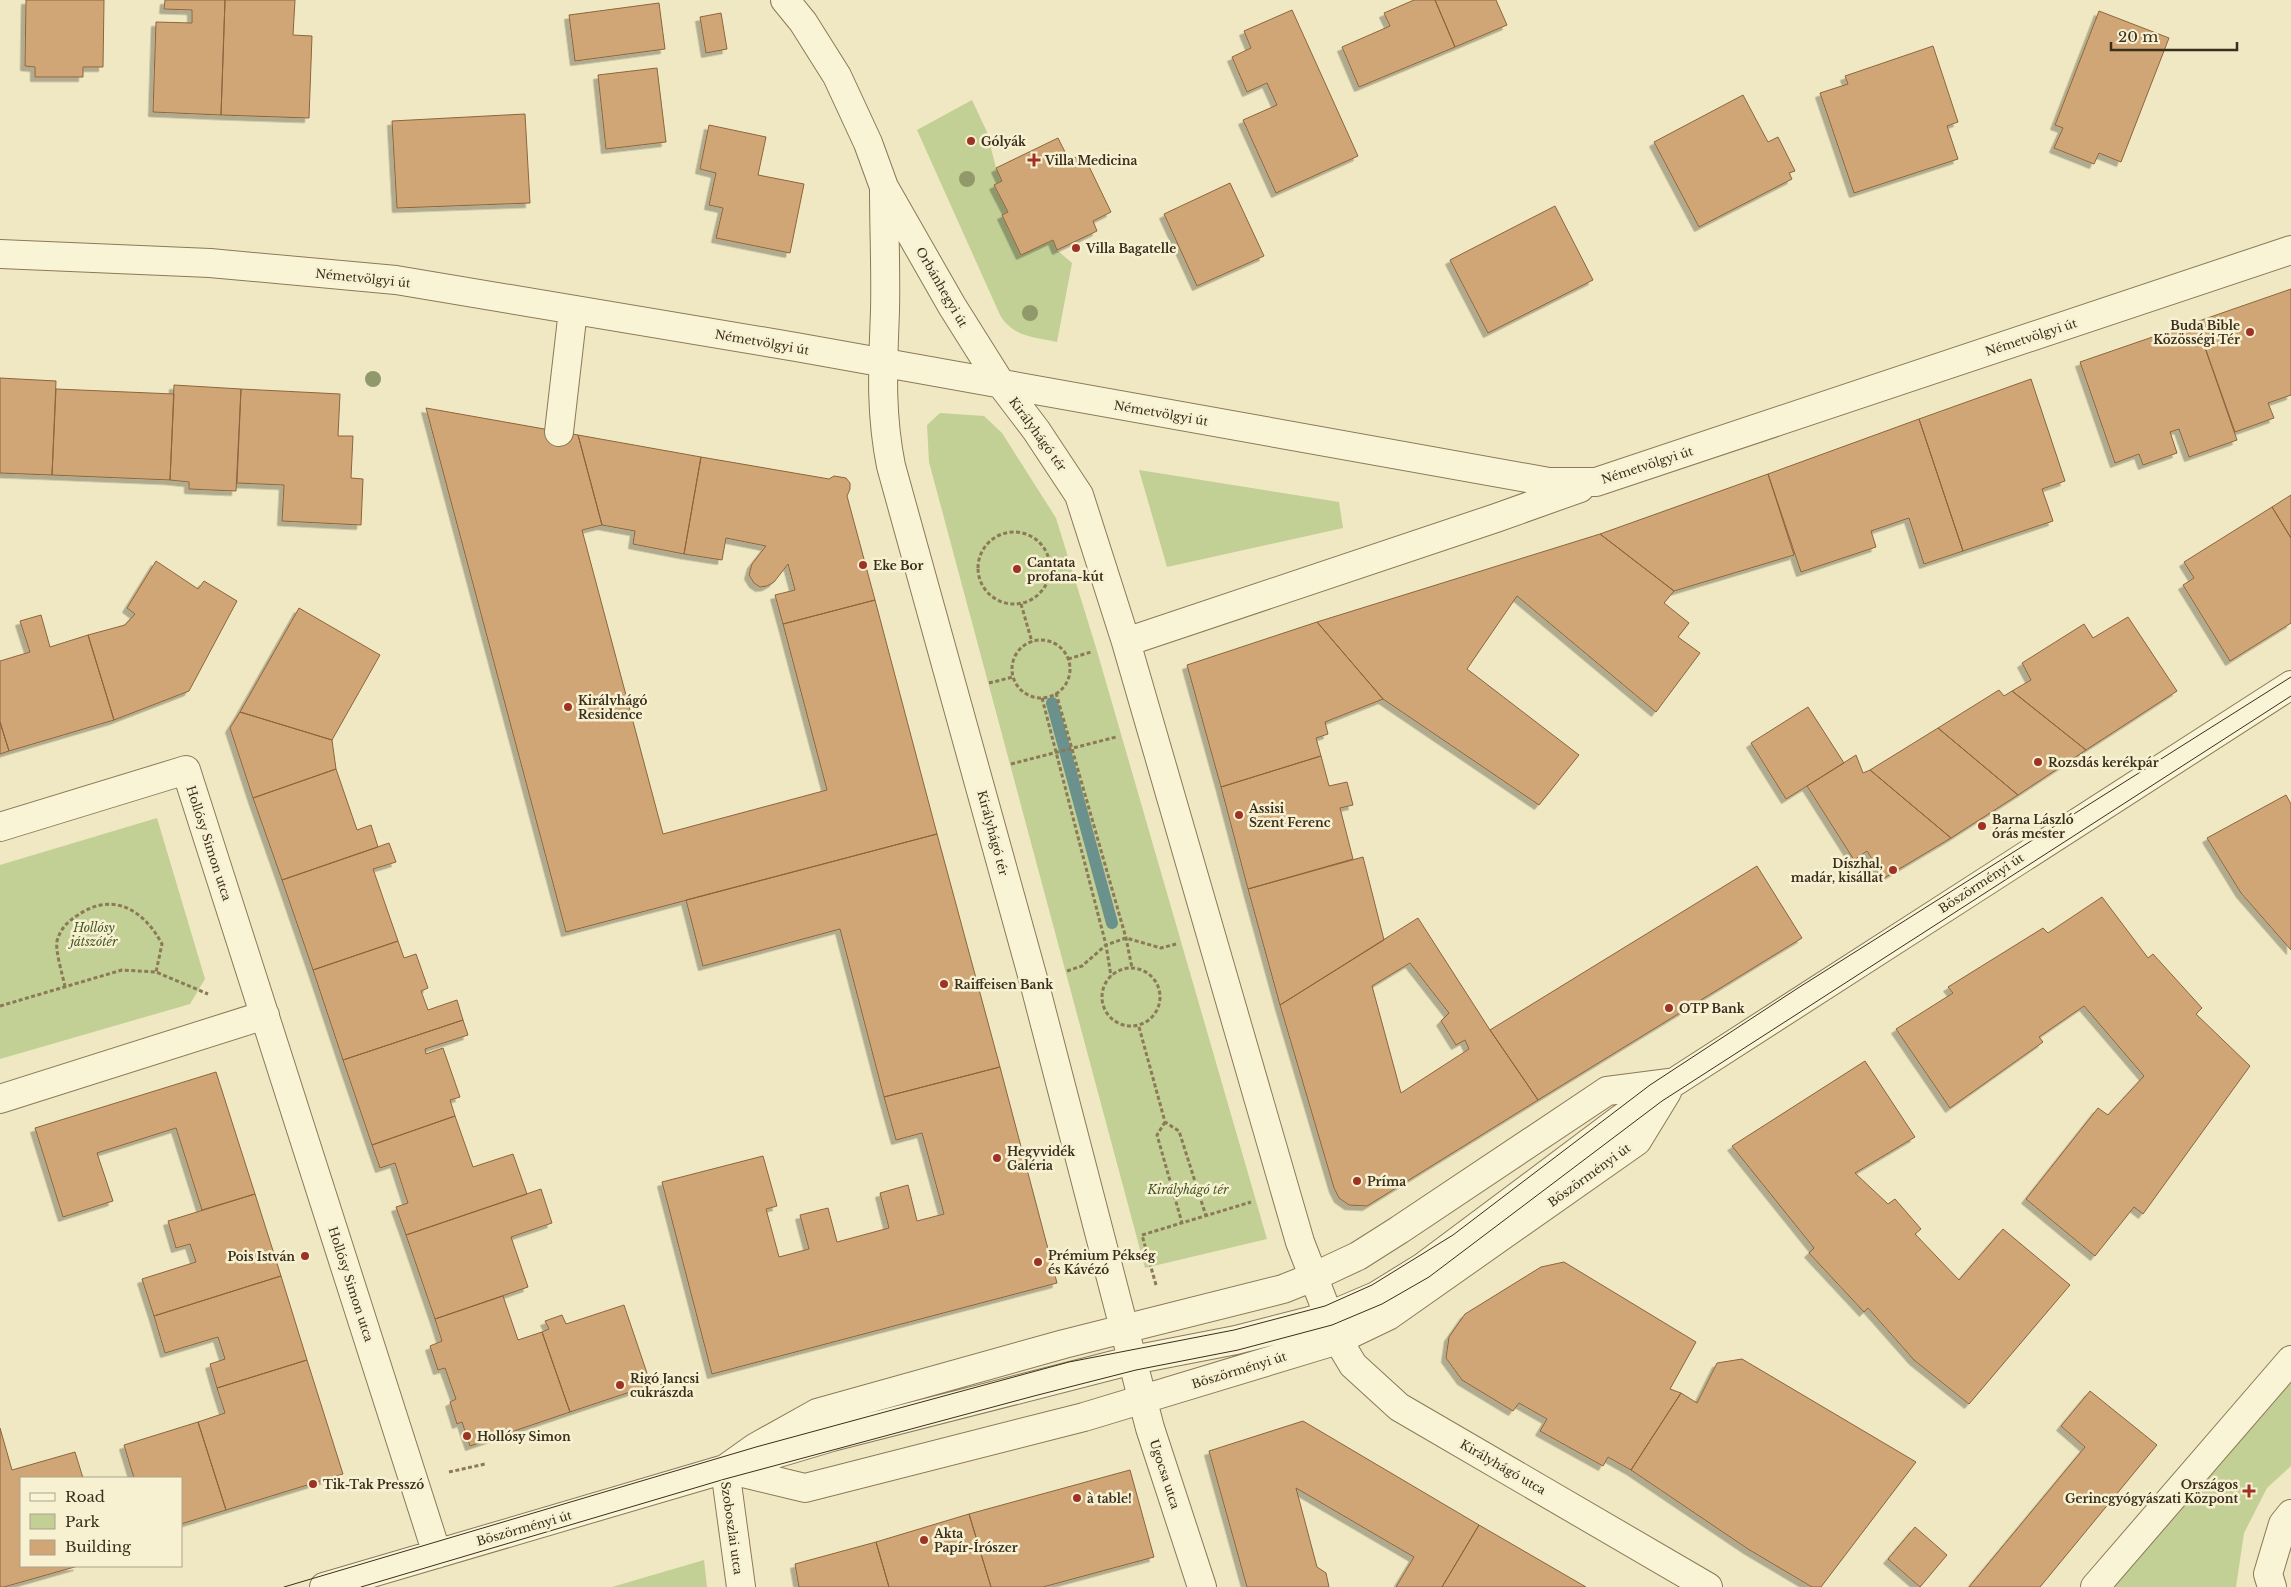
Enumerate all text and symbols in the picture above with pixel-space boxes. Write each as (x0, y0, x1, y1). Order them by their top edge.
scale bar (2111, 20, 2237, 52)
text: 20 m (2118, 27, 2158, 46)
place label: Gólyák (981, 134, 1027, 149)
marker: Gólyák (965, 135, 977, 147)
marker: Villa Medicina (1027, 153, 1041, 167)
place label: Villa Medicina (1044, 153, 1137, 168)
place label: Villa Bagatelle (1085, 241, 1176, 256)
marker: Villa Bagatelle (1070, 242, 1082, 254)
street label: Orbánhegyi út (913, 244, 971, 330)
street label: Németvölgyi út (315, 266, 412, 290)
street label: Németvölgyi út (1983, 315, 2079, 359)
place label: Buda Bible Közösségi Tér (2153, 318, 2240, 347)
street label: Németvölgyi út (714, 326, 811, 358)
marker: Buda Bible Közösségi Tér (2244, 326, 2256, 338)
street label: Királyhágó tér (1006, 394, 1070, 474)
street label: Németvölgyi út (1113, 397, 1210, 429)
street label: Németvölgyi út (1599, 443, 1695, 487)
place label: Cantata profana-kút (1027, 555, 1104, 584)
place label: Eke Bor (873, 558, 924, 573)
marker: Eke Bor (857, 559, 869, 571)
marker: Cantata profana-kút (1011, 563, 1023, 575)
place label: Királyhágó Residence (578, 693, 648, 722)
marker: Királyhágó Residence (562, 701, 574, 713)
place label: Rozsdás kerékpár (2048, 755, 2159, 770)
marker: Rozsdás kerékpár (2032, 756, 2044, 768)
street label: Hollósy Simon utca (183, 783, 235, 903)
street label: Királyhágó tér (974, 789, 1012, 878)
place label: Assisi Szent Ferenc (1248, 801, 1331, 830)
marker: Assisi Szent Ferenc (1233, 809, 1245, 821)
place label: Barna László órás mester (1992, 812, 2074, 841)
marker: Barna László órás mester (1976, 820, 1988, 832)
street label: Böszörményi út (1936, 850, 2027, 916)
place label: Díszhal, madár, kisállat (1791, 856, 1883, 885)
marker: Díszhal, madár, kisállat (1887, 864, 1899, 876)
park label: Hollósy játszótér (67, 920, 118, 949)
place label: Raiffeisen Bank (954, 977, 1054, 992)
marker: Raiffeisen Bank (938, 978, 950, 990)
place label: OTP Bank (1679, 1001, 1746, 1016)
marker: OTP Bank (1663, 1002, 1675, 1014)
street label: Böszörményi út (1545, 1140, 1634, 1210)
place label: Hegyvidék Galéria (1007, 1144, 1076, 1173)
marker: Hegyvidék Galéria (991, 1152, 1003, 1164)
place label: Príma (1367, 1174, 1406, 1189)
marker: Príma (1351, 1175, 1363, 1187)
park label: Királyhágó tér (1147, 1182, 1229, 1197)
street label: Hollósy Simon utca (325, 1224, 377, 1344)
place label: Prémium Pékség és Kávézó (1048, 1248, 1156, 1277)
place label: Pois István (227, 1249, 295, 1264)
marker: Pois István (299, 1250, 311, 1262)
marker: Prémium Pékség és Kávézó (1032, 1256, 1044, 1268)
street label: Böszörményi út (1190, 1348, 1289, 1392)
place label: Rigó Jancsi cukrászda (630, 1371, 700, 1400)
marker: Rigó Jancsi cukrászda (614, 1379, 626, 1391)
place label: Hollósy Simon (477, 1429, 571, 1444)
marker: Hollósy Simon (461, 1430, 473, 1442)
street label: Királyhágó utca (1458, 1436, 1549, 1498)
street label: Ugocsa utca (1147, 1437, 1183, 1511)
legend (20, 1477, 182, 1567)
place label: Tik-Tak Presszó (323, 1477, 424, 1492)
place label: Országos Gerincgyógyászati Központ (2065, 1477, 2238, 1506)
marker: Tik-Tak Presszó (307, 1478, 319, 1490)
street label: Szoboszlai utca (718, 1481, 746, 1576)
marker: Országos Gerincgyógyászati Központ (2242, 1484, 2256, 1498)
text: Road (65, 1487, 105, 1506)
place label: à table! (1087, 1491, 1132, 1506)
marker: à table! (1071, 1492, 1083, 1504)
street label: Böszörményi út (475, 1507, 574, 1549)
text: Park (65, 1512, 101, 1531)
place label: Akta Papír-Írószer (933, 1526, 1018, 1555)
marker: Akta Papír-Írószer (918, 1534, 930, 1546)
text: Building (65, 1537, 132, 1556)

